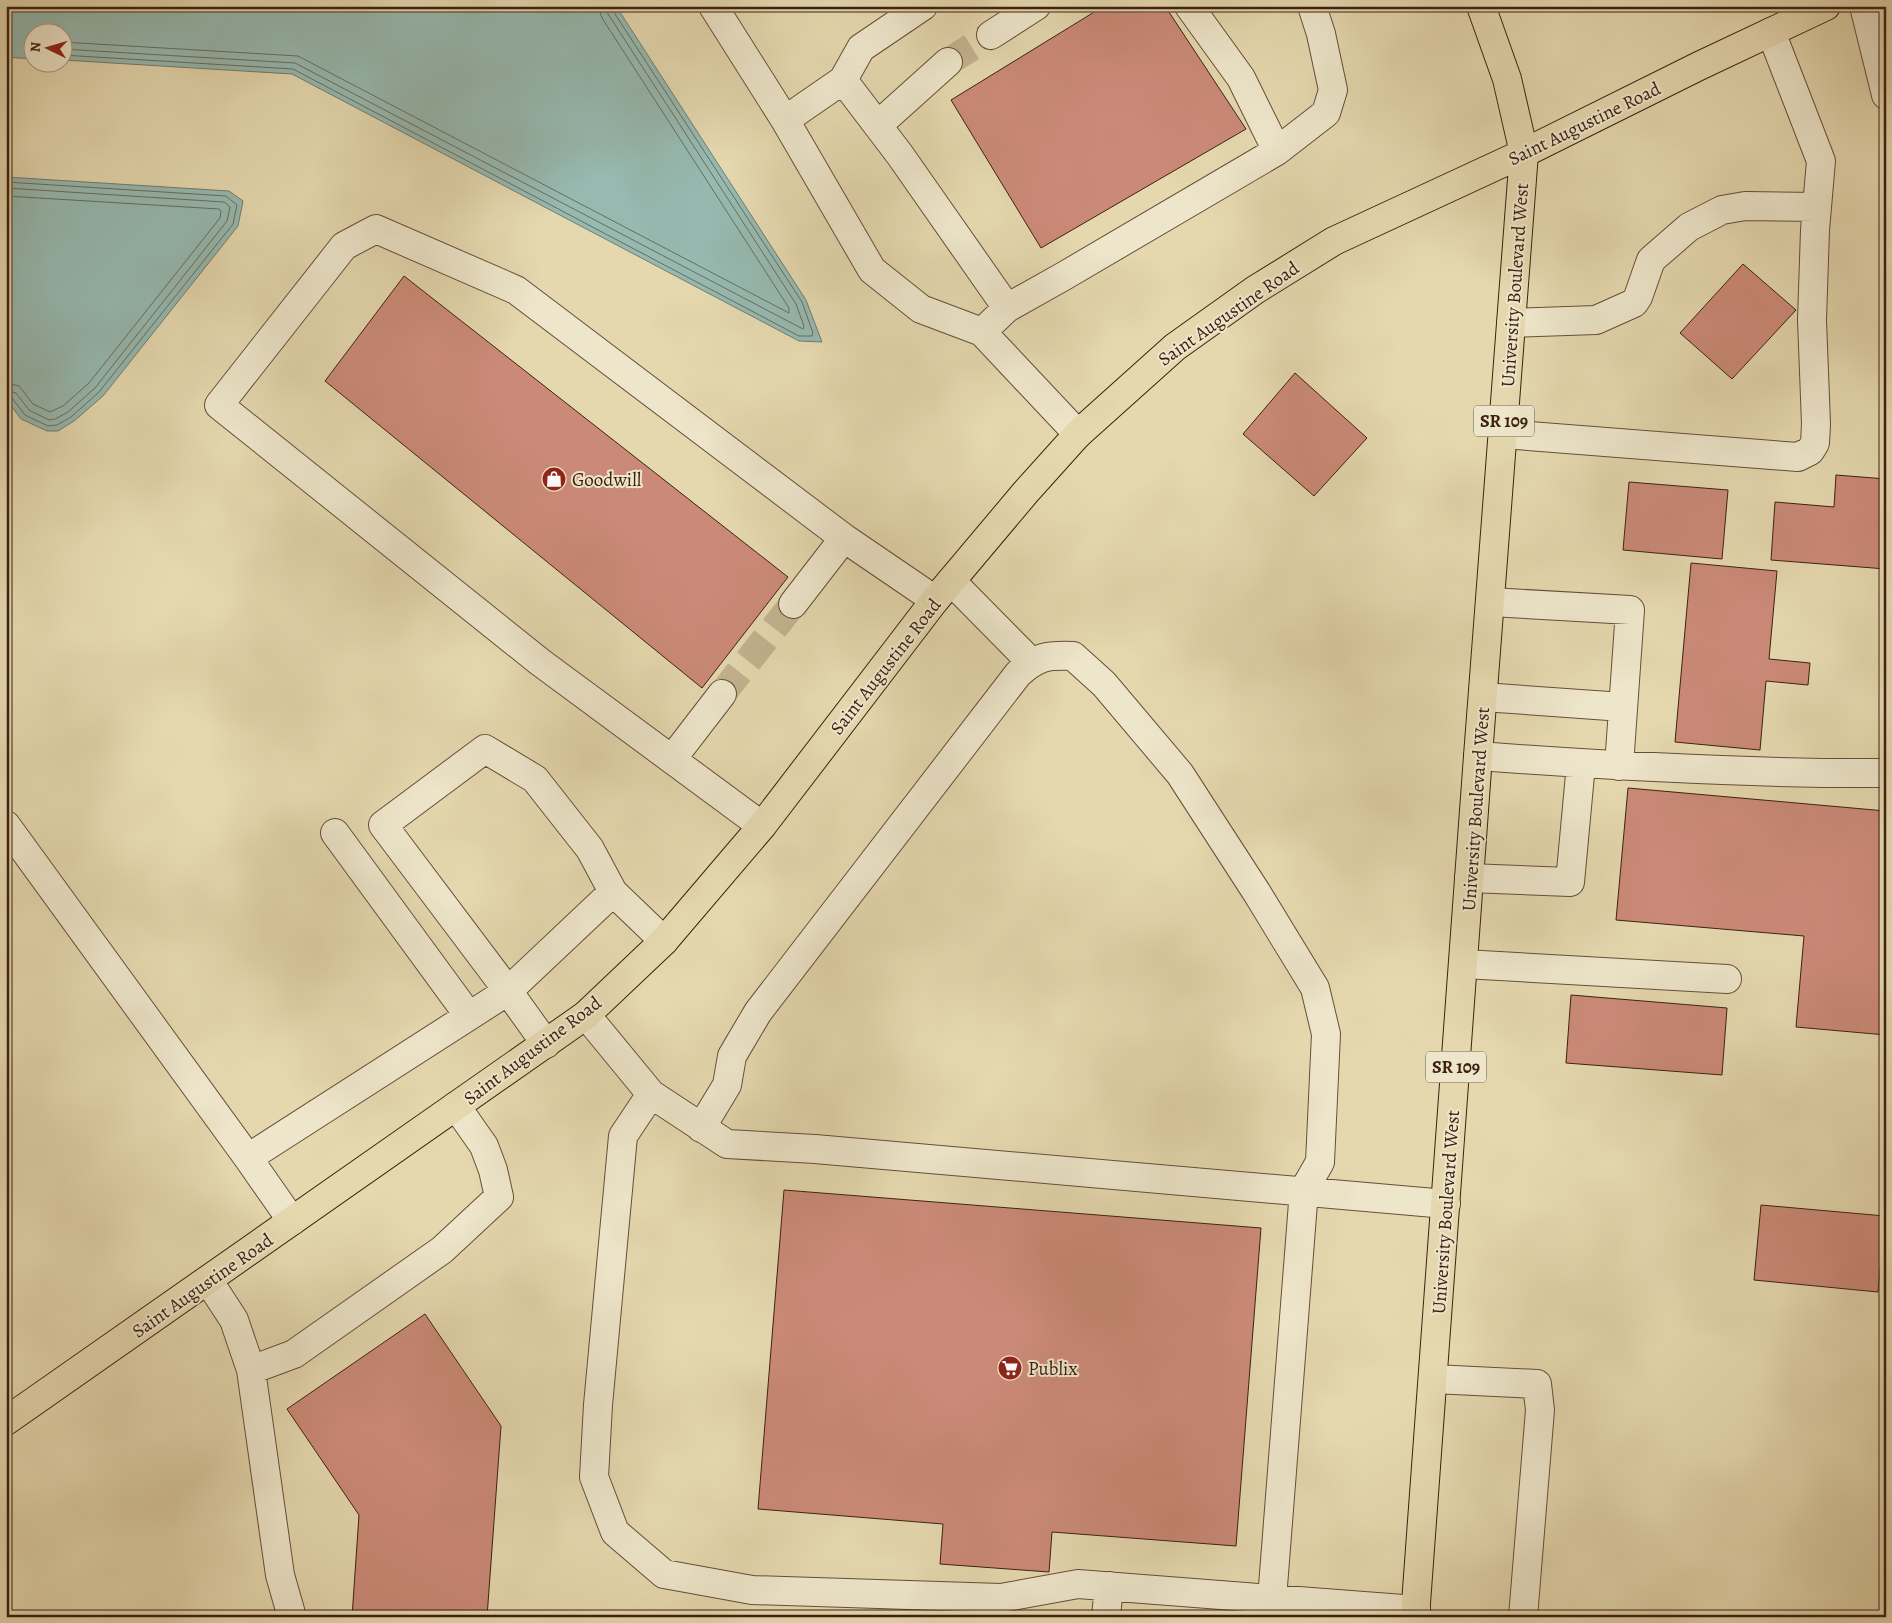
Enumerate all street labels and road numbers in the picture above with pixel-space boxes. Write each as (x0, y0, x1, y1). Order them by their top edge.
street label: Saint Augustine Road (1504, 75, 1666, 172)
street label: University Boulevard West (1495, 182, 1535, 388)
street label: Saint Augustine Road (1153, 255, 1305, 372)
road number: SR 109 (1474, 406, 1534, 436)
street label: Saint Augustine Road (824, 592, 948, 740)
street label: University Boulevard West (1456, 706, 1496, 912)
street label: Saint Augustine Road (458, 990, 608, 1111)
road number: SR 109 (1426, 1052, 1486, 1082)
street label: University Boulevard West (1426, 1109, 1466, 1315)
street label: Saint Augustine Road (127, 1227, 279, 1344)

